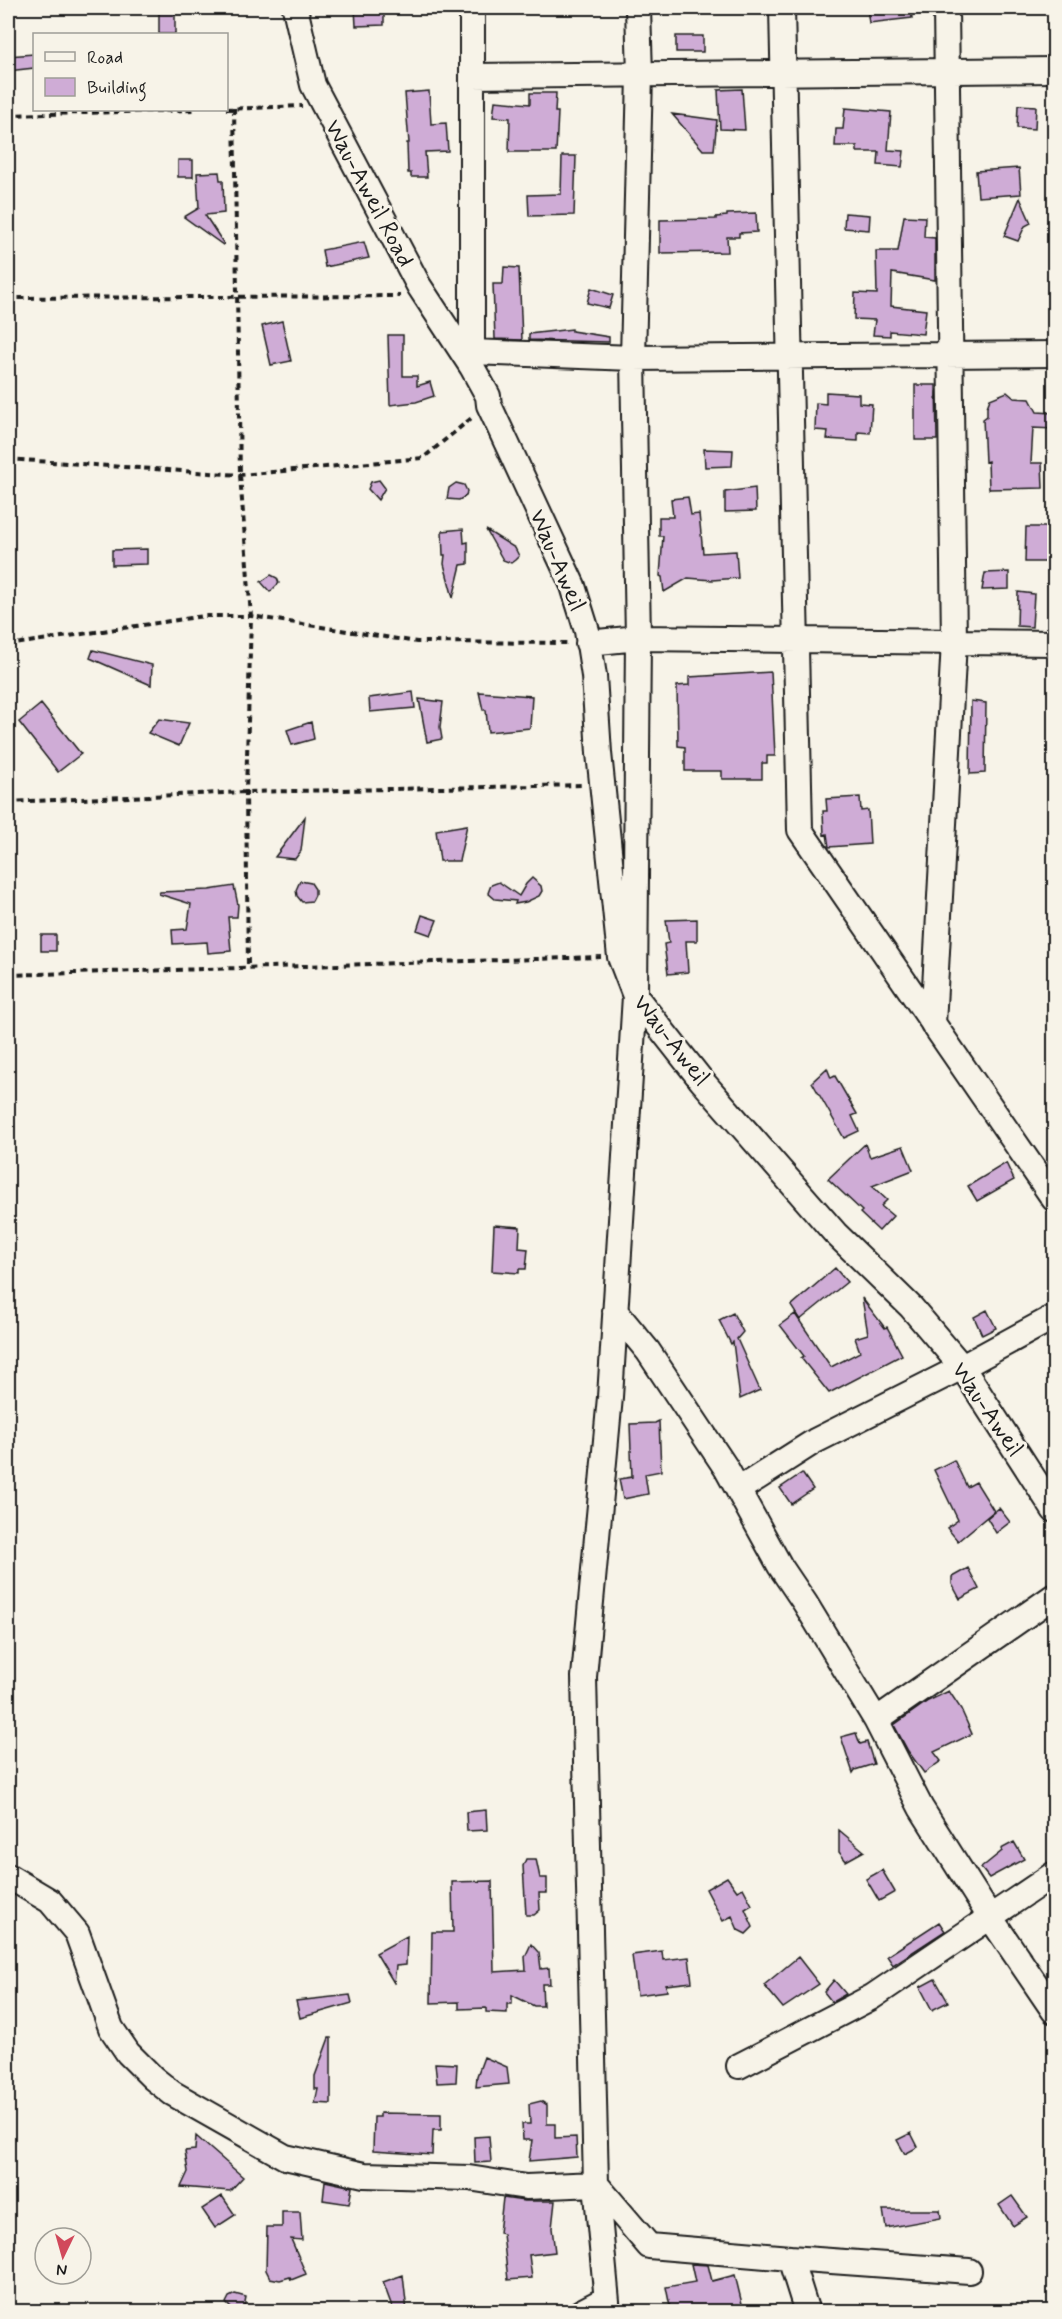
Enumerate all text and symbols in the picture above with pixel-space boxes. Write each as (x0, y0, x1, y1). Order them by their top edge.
legend (33, 33, 228, 111)
text: Road (87, 46, 123, 70)
text: Building (87, 76, 147, 102)
street label: Wau-Aweil Road (317, 115, 421, 273)
street label: Wau-Aweil (521, 505, 592, 616)
street label: Wau-Aweil (625, 989, 716, 1093)
street label: Wau-Aweil (944, 1356, 1030, 1463)
north arrow (33, 2226, 93, 2286)
text: N (56, 2259, 68, 2280)

